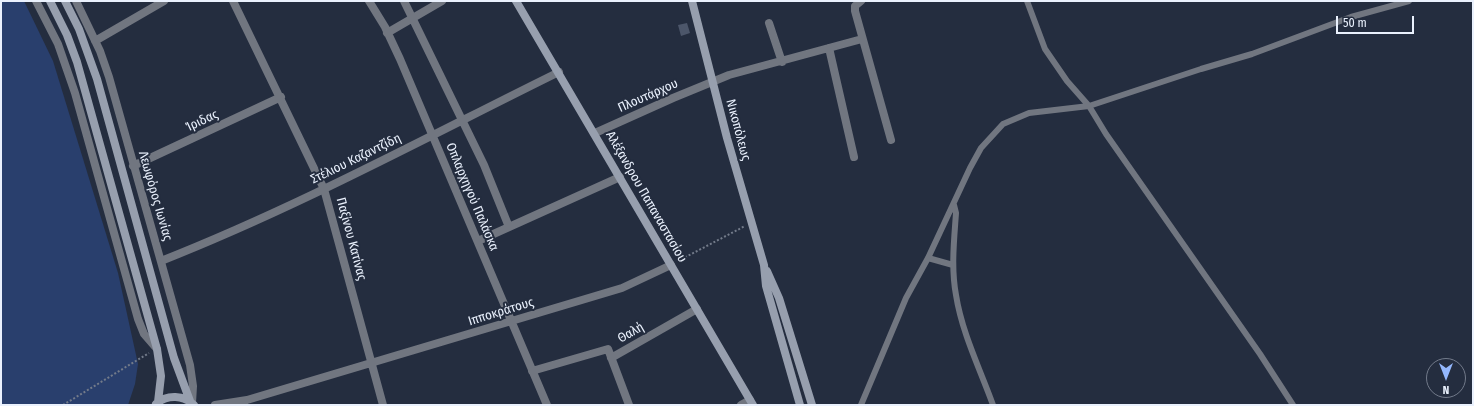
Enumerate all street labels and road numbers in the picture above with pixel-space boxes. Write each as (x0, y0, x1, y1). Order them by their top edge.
street label: Πλουτάρχου (616, 76, 680, 116)
street label: Νικοπόλεως (722, 98, 754, 162)
street label: Ίριδας (183, 107, 221, 135)
street label: Αλέξανδρου Παπαναστασίου (602, 129, 690, 265)
street label: Στέλιου Καζαντζίδη (308, 130, 404, 188)
street label: Οπλαρχηγού Παλάσκα (442, 141, 502, 253)
street label: Λεωφόρος Ιωνίας (135, 149, 175, 243)
street label: Παξίνου Κατίνας (332, 196, 370, 282)
street label: Ιπποκράτους (466, 295, 536, 329)
street label: Θαλή (615, 319, 647, 347)

